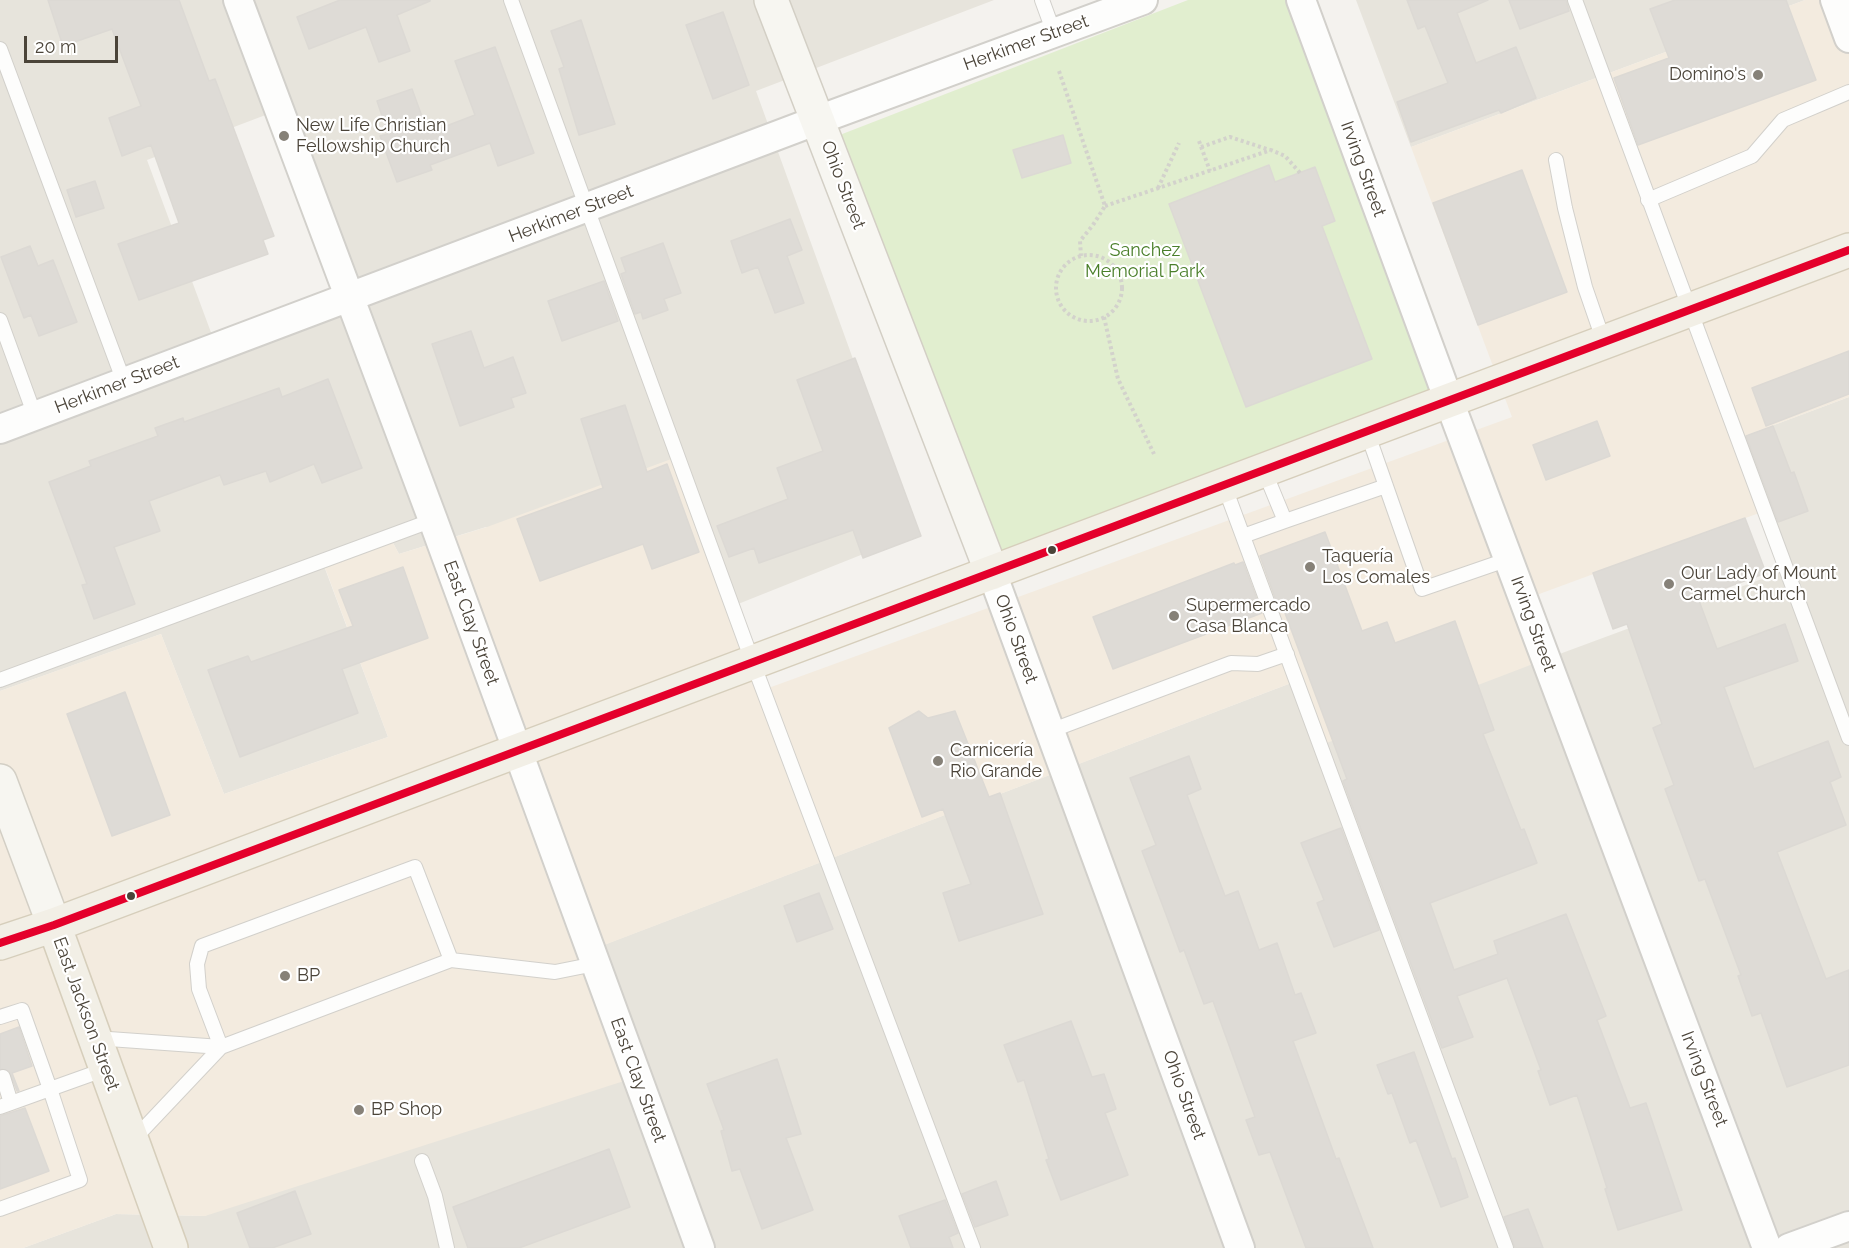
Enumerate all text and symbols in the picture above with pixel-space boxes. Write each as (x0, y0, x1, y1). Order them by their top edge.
street label: Herkimer Street (961, 10, 1091, 76)
scale bar (27, 24, 122, 62)
text: 20 m (35, 36, 77, 57)
place label: Domino's (1669, 64, 1746, 86)
marker: Domino's (1751, 68, 1765, 82)
place label: New Life Christian Fellowship Church (296, 115, 450, 158)
street label: Irving Street (1336, 118, 1390, 220)
marker: New Life Christian Fellowship Church (277, 129, 291, 143)
street label: Ohio Street (816, 138, 870, 232)
street label: Herkimer Street (506, 180, 636, 248)
park label: Sanchez Memorial Park (1085, 240, 1205, 282)
street label: Herkimer Street (52, 351, 182, 419)
unlabelled marker (1046, 544, 1058, 556)
place label: Taquería Los Comales (1322, 546, 1430, 588)
street label: East Clay Street (438, 558, 504, 688)
marker: Taquería Los Comales (1303, 560, 1317, 574)
place label: Our Lady of Mount Carmel Church (1681, 563, 1837, 606)
street label: Irving Street (1506, 573, 1560, 675)
marker: Our Lady of Mount Carmel Church (1662, 577, 1676, 591)
street label: Ohio Street (990, 592, 1042, 686)
place label: Supermercado Casa Blanca (1186, 595, 1310, 638)
marker: Supermercado Casa Blanca (1167, 609, 1181, 623)
place label: Carnicería Rio Grande (950, 740, 1042, 783)
marker: Carnicería Rio Grande (931, 754, 945, 768)
unlabelled marker (125, 890, 137, 902)
street label: East Jackson Street (48, 934, 124, 1094)
place label: BP (297, 965, 320, 987)
marker: BP (278, 969, 292, 983)
street label: East Clay Street (605, 1015, 671, 1145)
street label: Irving Street (1676, 1028, 1732, 1130)
street label: Ohio Street (1158, 1048, 1210, 1142)
place label: BP Shop (371, 1099, 442, 1121)
marker: BP Shop (352, 1103, 366, 1117)

